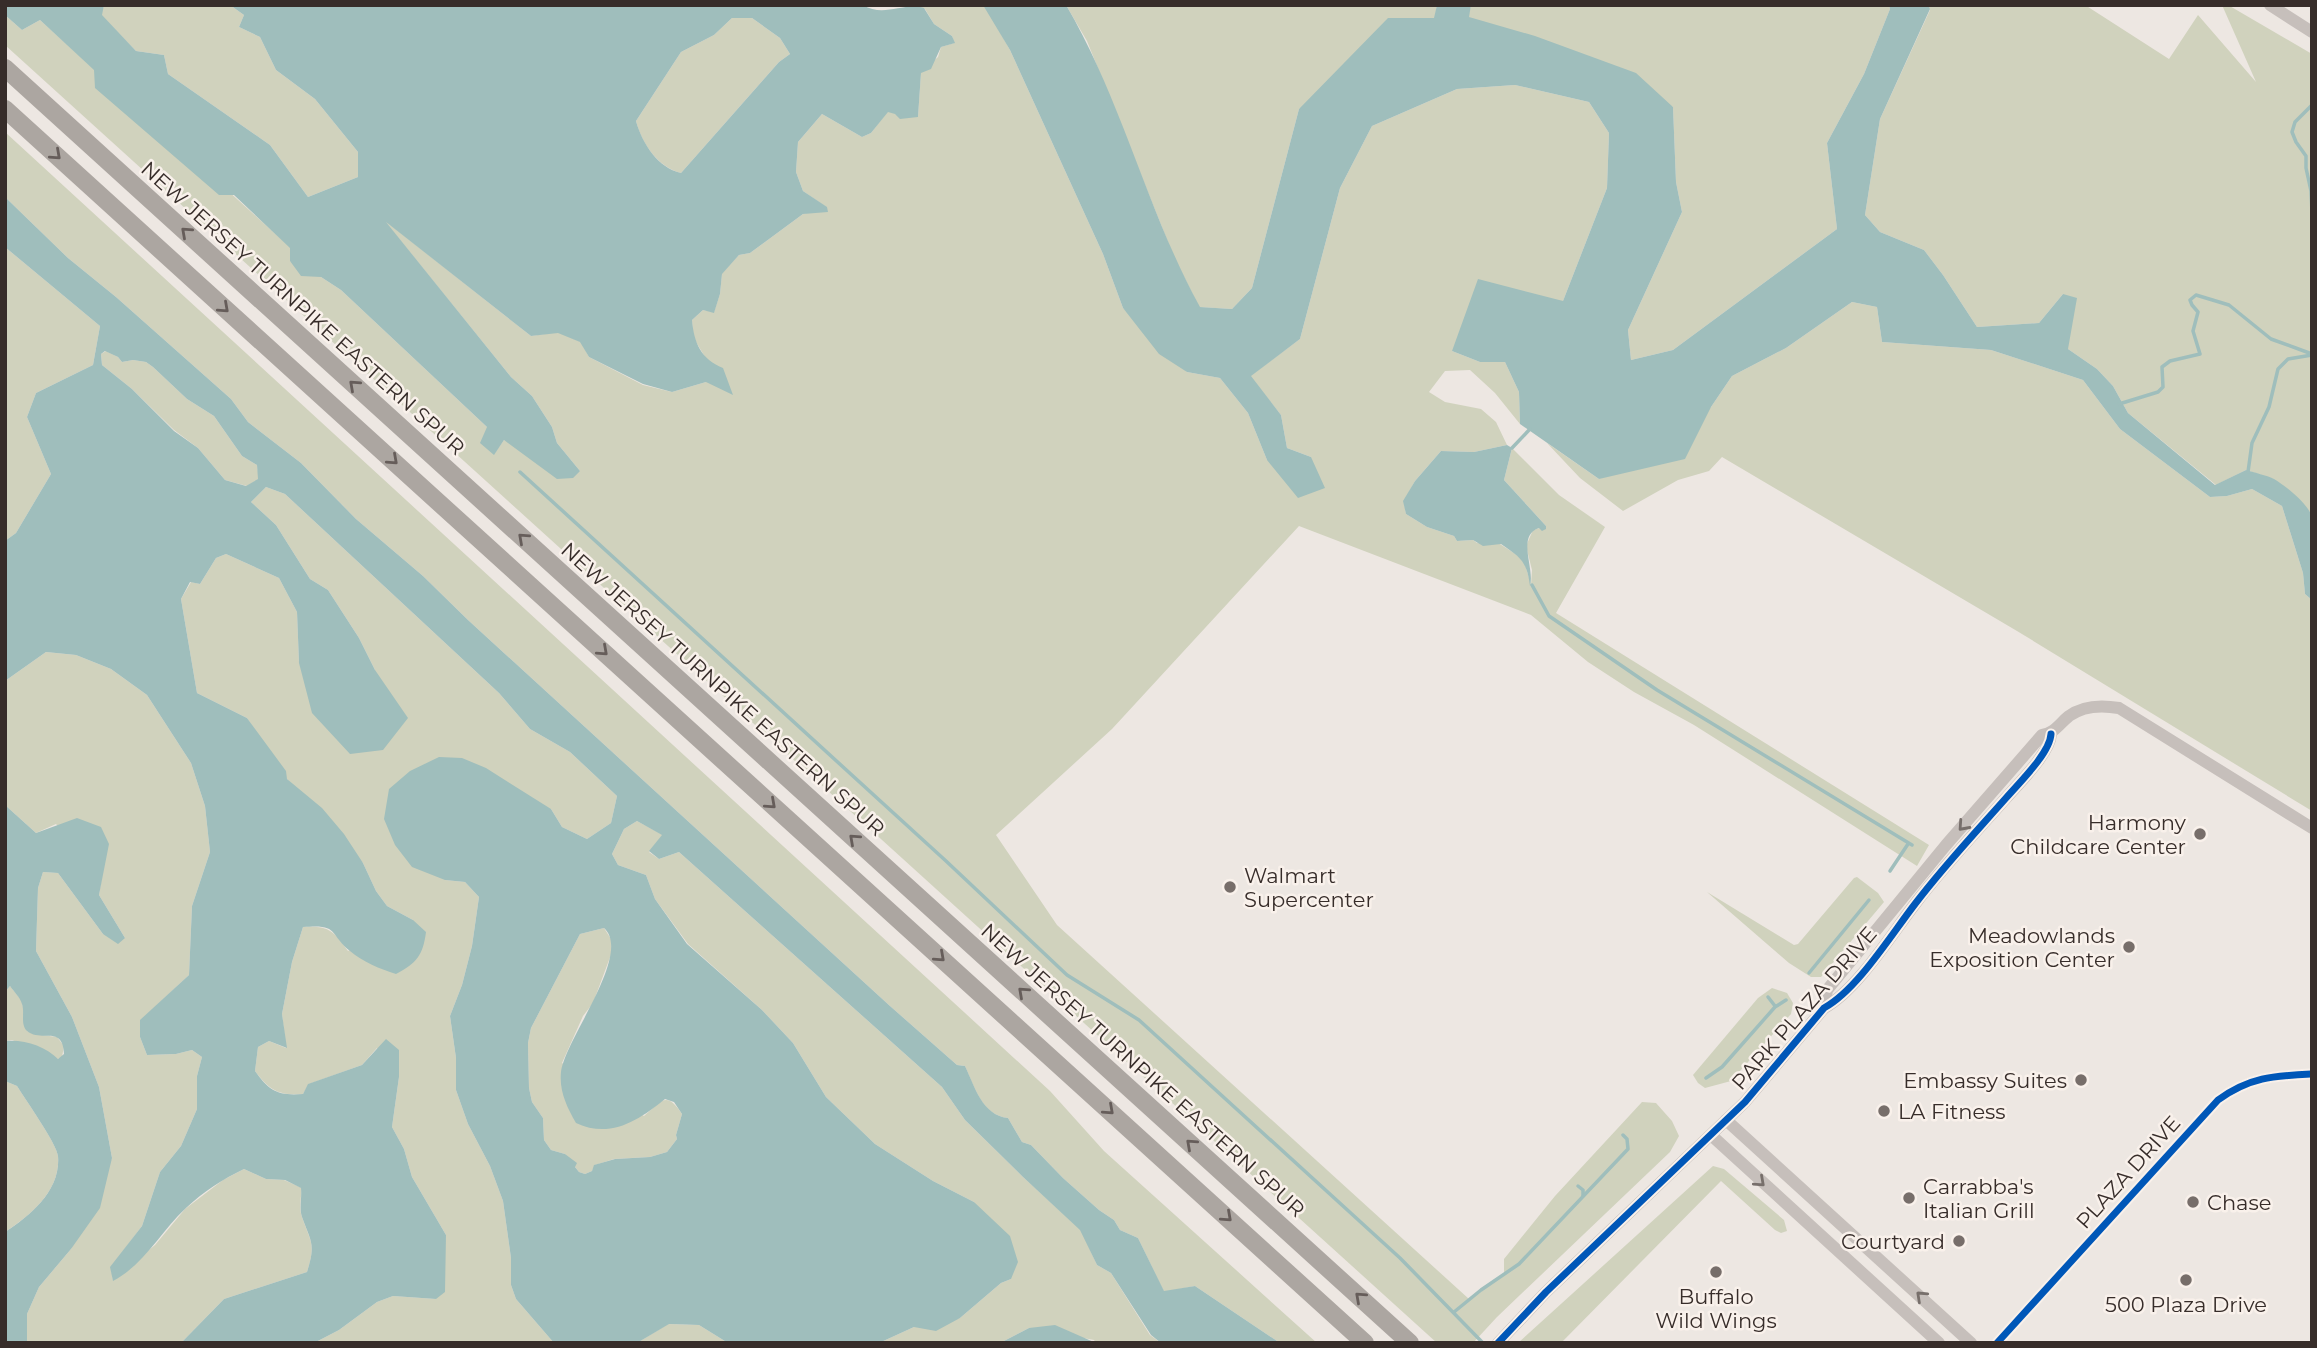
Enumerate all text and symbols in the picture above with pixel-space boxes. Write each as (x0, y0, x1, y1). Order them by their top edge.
one-way arrow (48, 146, 61, 159)
street label: NEW JERSEY TURNPIKE EASTERN SPUR (136, 156, 470, 460)
one-way arrow (181, 228, 194, 240)
one-way arrow (216, 299, 229, 312)
one-way arrow (349, 381, 362, 393)
one-way arrow (385, 452, 398, 465)
one-way arrow (518, 534, 531, 546)
street label: NEW JERSEY TURNPIKE EASTERN SPUR (556, 537, 890, 841)
one-way arrow (595, 643, 608, 655)
one-way arrow (763, 796, 776, 808)
place label: Harmony Childcare Center (2010, 810, 2187, 859)
one-way arrow (1959, 818, 1971, 831)
marker: Harmony Childcare Center (2192, 826, 2208, 842)
one-way arrow (849, 834, 862, 847)
place label: Walmart Supercenter (1244, 863, 1374, 912)
marker: Walmart Supercenter (1222, 879, 1238, 895)
street label: NEW JERSEY TURNPIKE EASTERN SPUR (976, 918, 1310, 1222)
street label: PARK PLAZA DRIVE (1726, 921, 1882, 1095)
place label: Meadowlands Exposition Center (1929, 923, 2115, 972)
marker: Meadowlands Exposition Center (2121, 939, 2137, 955)
one-way arrow (932, 949, 945, 961)
one-way arrow (1018, 987, 1031, 1000)
place label: Embassy Suites (1903, 1068, 2067, 1093)
marker: Embassy Suites (2073, 1072, 2089, 1088)
place label: LA Fitness (1898, 1099, 2006, 1124)
one-way arrow (1100, 1102, 1113, 1114)
marker: LA Fitness (1876, 1103, 1892, 1119)
street label: PLAZA DRIVE (2071, 1110, 2185, 1234)
one-way arrow (1186, 1140, 1199, 1153)
one-way arrow (1752, 1174, 1765, 1186)
place label: Carrabba's Italian Grill (1923, 1174, 2035, 1223)
marker: Carrabba's Italian Grill (1901, 1190, 1917, 1206)
place label: Chase (2207, 1190, 2271, 1215)
marker: Chase (2185, 1194, 2201, 1210)
one-way arrow (1219, 1209, 1232, 1221)
place label: Courtyard (1841, 1229, 1945, 1254)
marker: Courtyard (1951, 1233, 1967, 1249)
marker: Buffalo Wild Wings (1708, 1264, 1724, 1280)
marker: 500 Plaza Drive (2178, 1272, 2194, 1288)
place label: Buffalo Wild Wings (1655, 1284, 1777, 1333)
one-way arrow (1916, 1292, 1929, 1304)
place label: 500 Plaza Drive (2105, 1292, 2267, 1317)
one-way arrow (1355, 1293, 1368, 1305)

